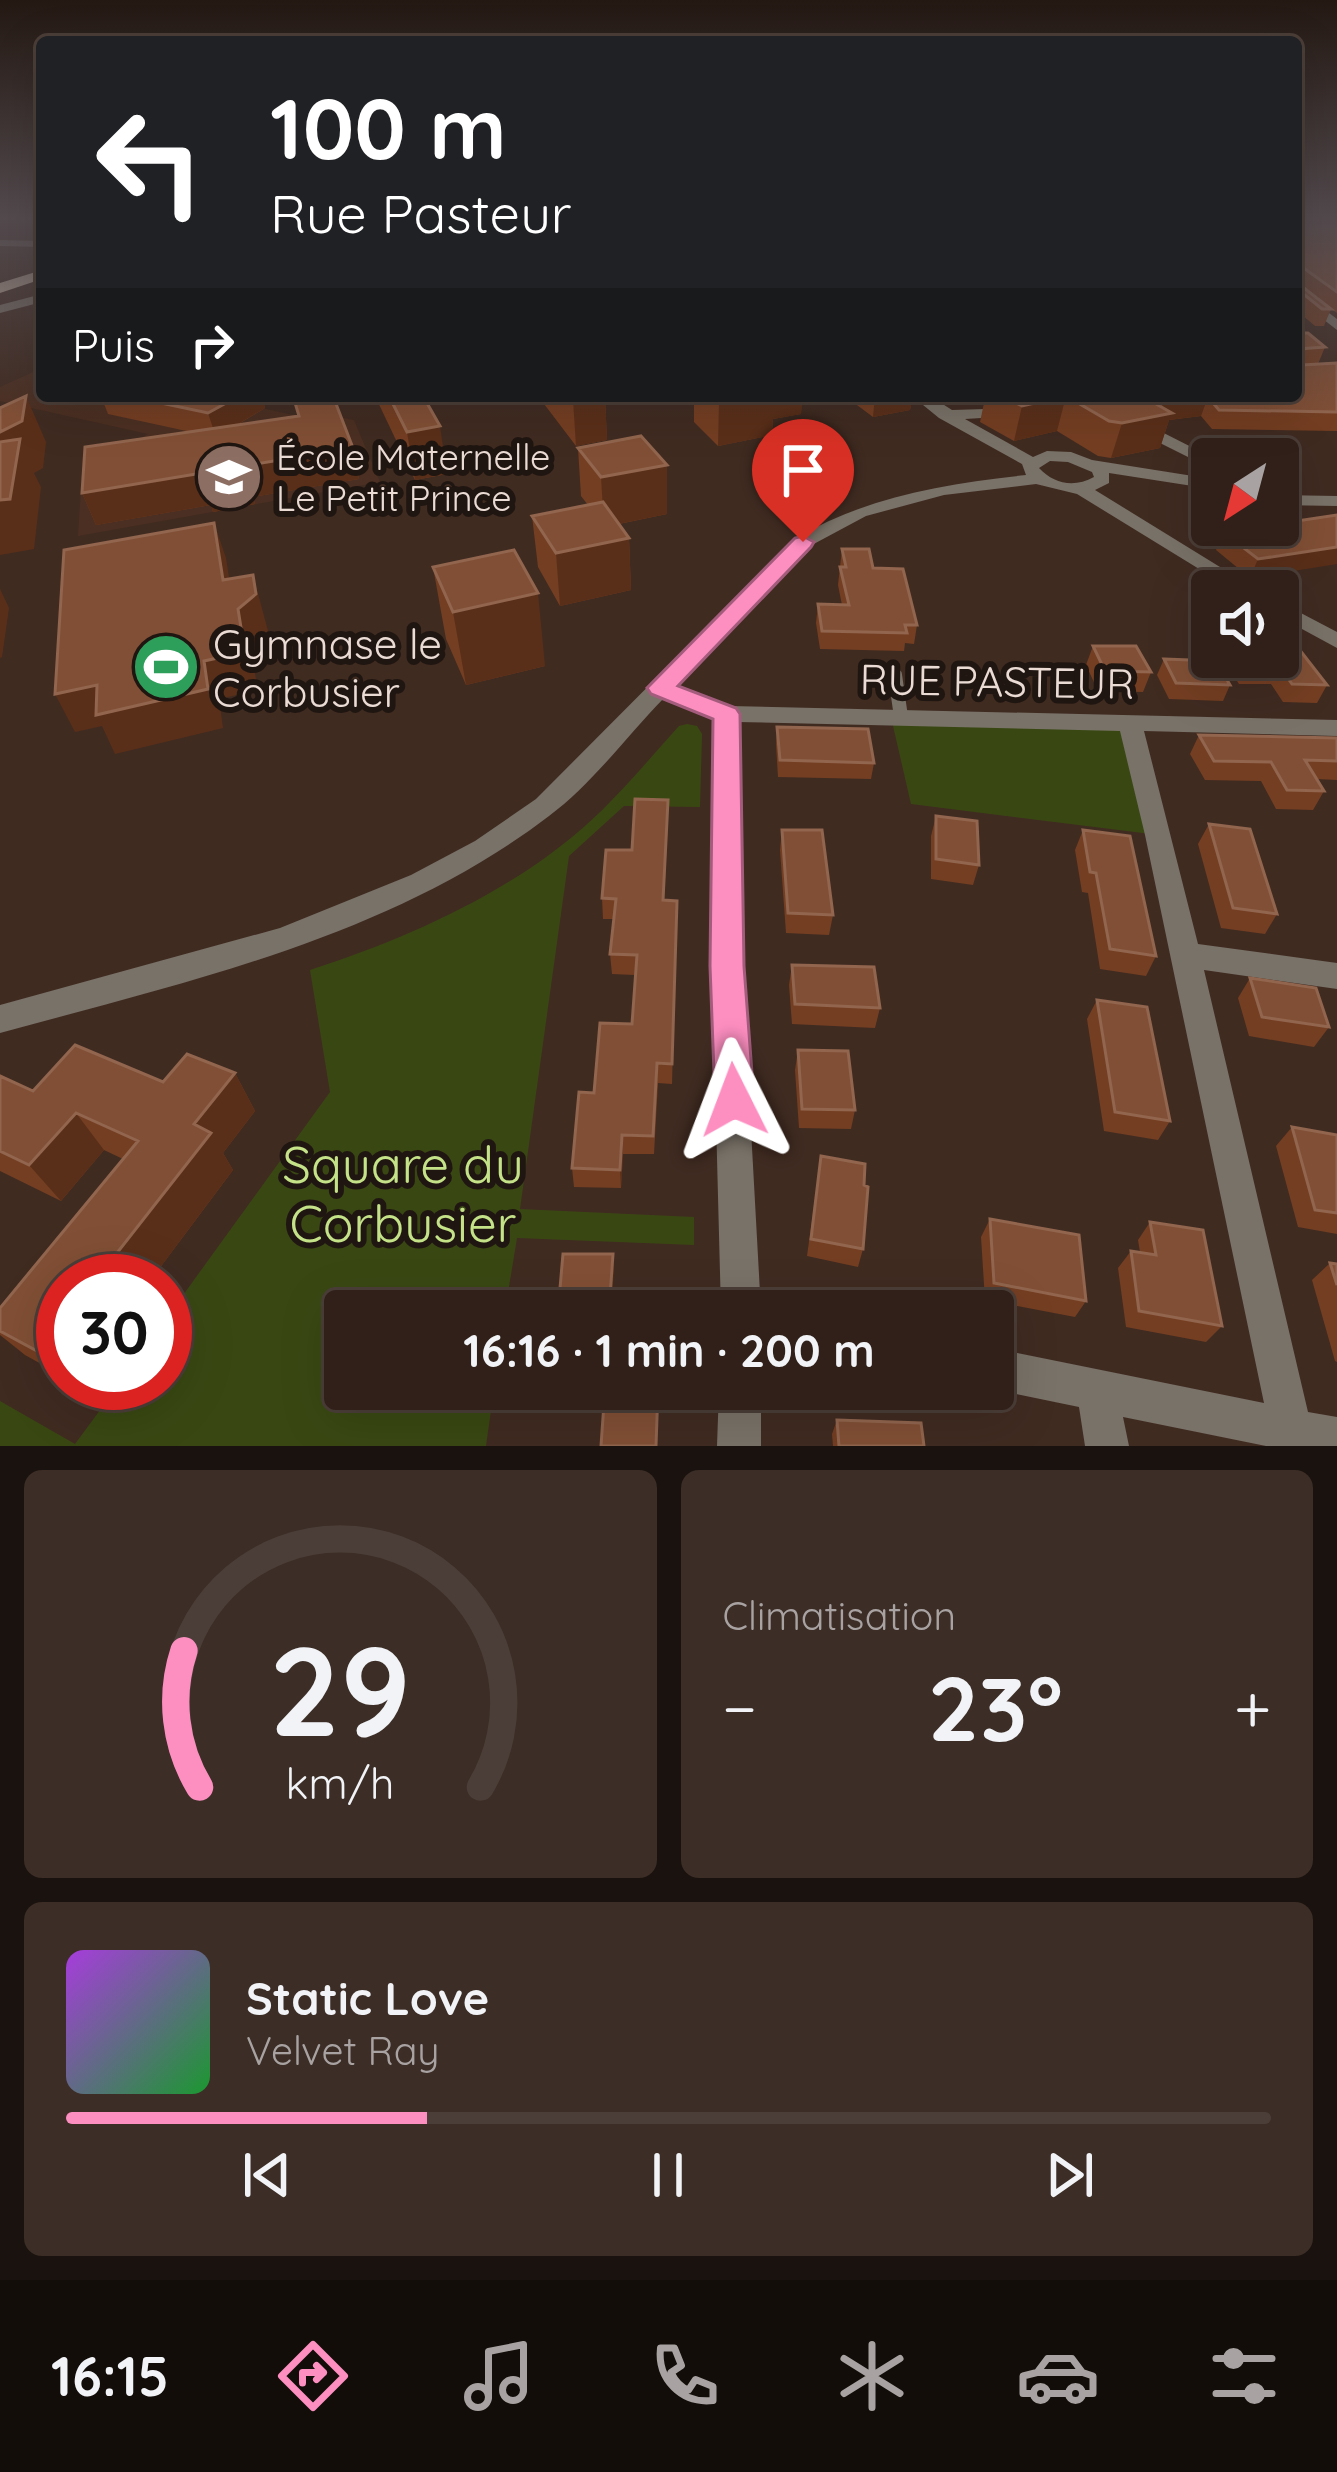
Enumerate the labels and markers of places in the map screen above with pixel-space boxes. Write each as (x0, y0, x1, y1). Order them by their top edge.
pin (752, 419, 854, 542)
place label: École Maternelle Le Petit Prince (276, 434, 550, 520)
school or university icon: École Maternelle Le Petit Prince (194, 442, 264, 512)
place label: Gymnase le Corbusier (213, 617, 442, 718)
sports icon: Gymnase le Corbusier (131, 632, 201, 702)

